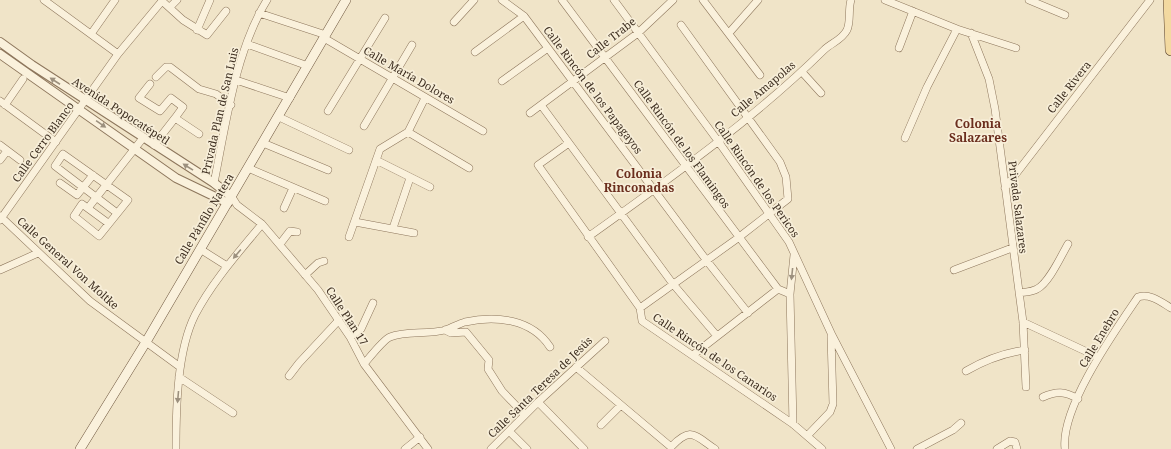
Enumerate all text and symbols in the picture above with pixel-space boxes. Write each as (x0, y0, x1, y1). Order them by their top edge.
street label: Calle Trabe (583, 13, 639, 62)
street label: Calle Rincón de los Papagayos (540, 23, 646, 157)
street label: Calle María Dolores (361, 42, 458, 107)
street label: Privada Plan de San Luis (198, 46, 241, 176)
street label: Calle Amapolas (727, 57, 798, 120)
street label: Calle Rivera (1043, 57, 1094, 116)
street label: Avenida Popocatépetl (70, 73, 173, 148)
street label: Calle Rincón de los Flamingos (631, 76, 734, 211)
one-way arrow (50, 77, 61, 85)
street label: Calle Cerro Blanco (8, 98, 77, 185)
district label: Colonia Salazares (949, 115, 1007, 146)
street label: Calle Rincón de los Pericos (711, 117, 803, 240)
one-way arrow (96, 120, 106, 128)
street label: Privada Salazares (1005, 160, 1032, 254)
one-way arrow (182, 163, 194, 170)
district label: Colonia Rinconadas (604, 165, 674, 196)
street label: Calle Pánfilo Natera (170, 170, 237, 267)
street label: Calle General Von Moltke (14, 213, 122, 312)
one-way arrow (233, 249, 242, 260)
one-way arrow (789, 268, 795, 280)
street label: Calle Plan 17 (323, 284, 372, 348)
street label: Calle Enebro (1075, 305, 1122, 370)
street label: Calle Rincón de los Canarios (650, 309, 781, 404)
street label: Calle Santa Teresa de Jesús (484, 333, 595, 441)
one-way arrow (174, 391, 181, 403)

